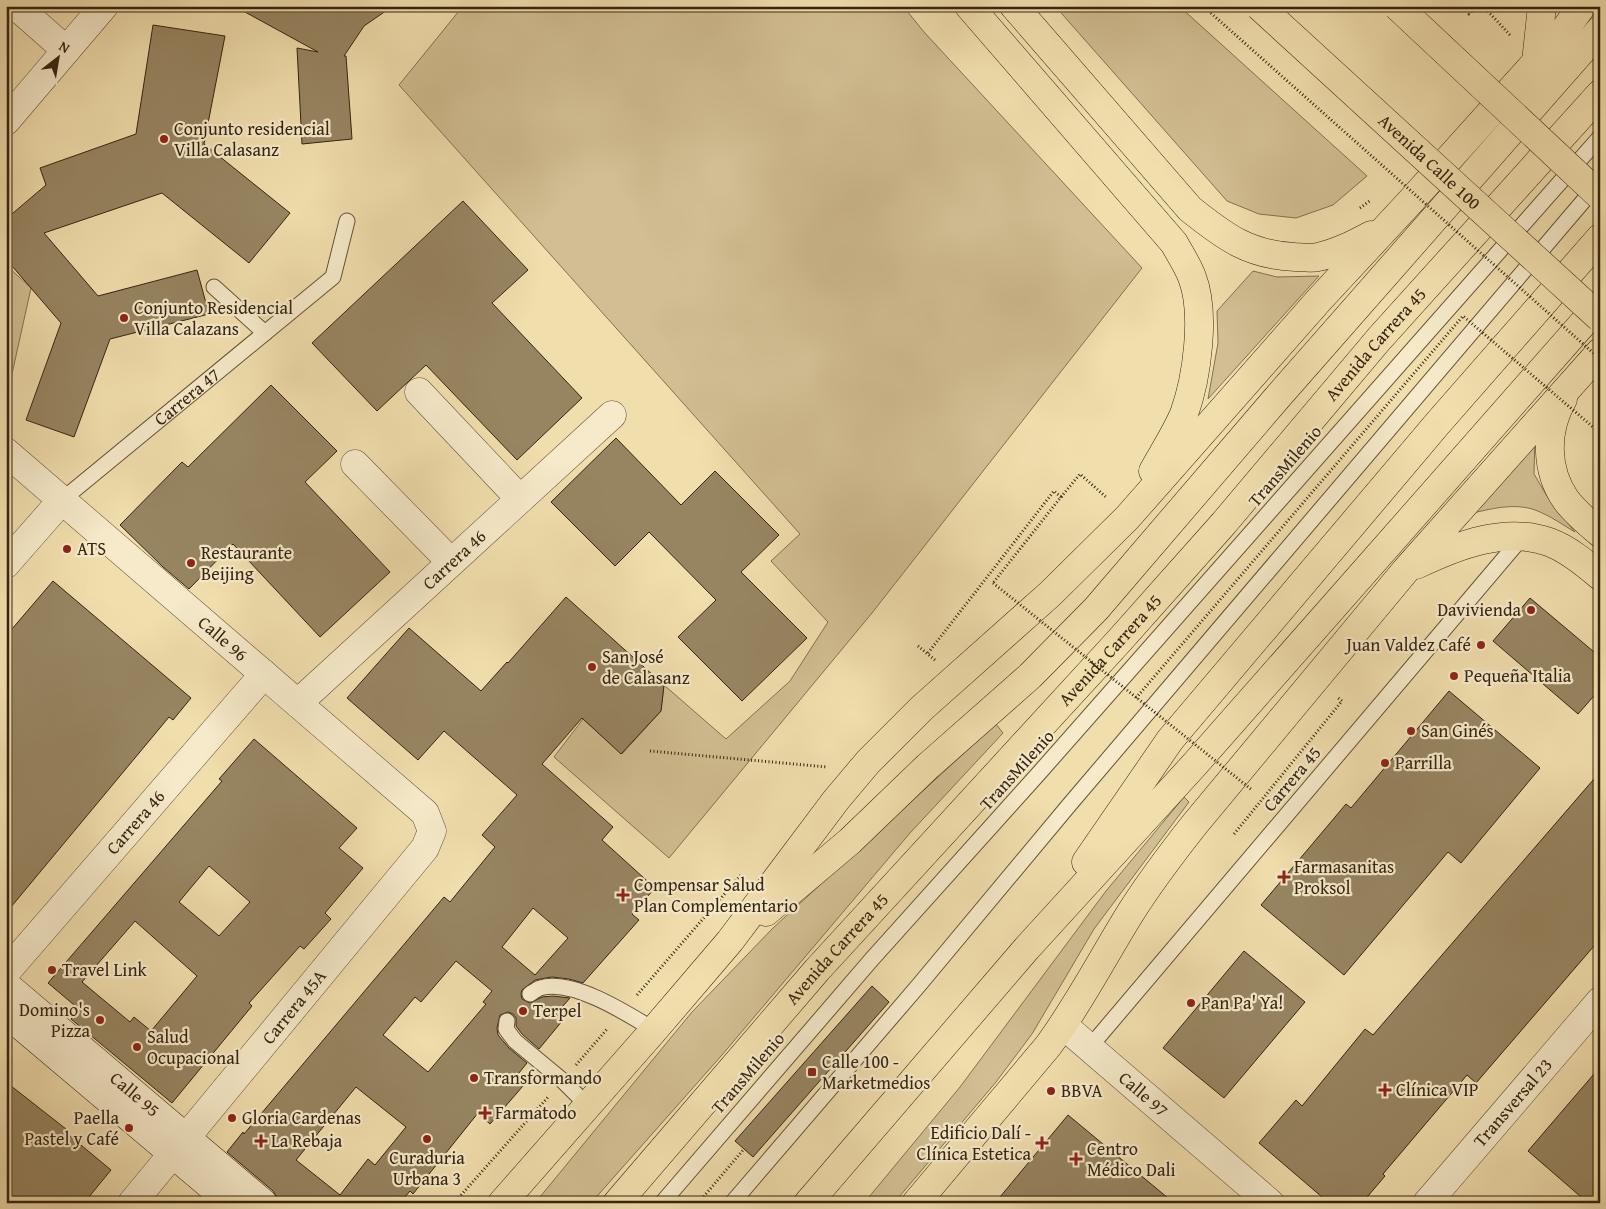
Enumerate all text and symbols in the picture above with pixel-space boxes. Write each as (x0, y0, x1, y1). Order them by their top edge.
north arrow (32, 32, 82, 82)
text: N (56, 36, 74, 58)
street label: Avenida Calle 100 (1372, 107, 1488, 216)
place label: Conjunto residencial Villa Calasanz (174, 115, 330, 163)
marker: Conjunto residencial Villa Calasanz (158, 133, 170, 145)
street label: Avenida Carrera 45 (1318, 281, 1432, 407)
place label: Conjunto Residencial Villa Calazans (134, 294, 293, 342)
marker: Conjunto Residencial Villa Calazans (118, 312, 130, 324)
street label: Carrera 47 (148, 361, 226, 432)
street label: TransMilenio (1241, 419, 1328, 513)
street label: Carrera 46 (416, 523, 492, 596)
place label: ATS (77, 535, 106, 562)
place label: Restaurante Beijing (201, 539, 292, 587)
marker: ATS (61, 543, 73, 555)
marker: Restaurante Beijing (185, 557, 197, 569)
street label: Avenida Carrera 45 (1052, 588, 1168, 712)
place label: Davivienda (1437, 596, 1521, 623)
marker: Davivienda (1525, 604, 1537, 616)
street label: Calle 96 (192, 609, 254, 668)
place label: Juan Valdez Café (1344, 631, 1471, 658)
marker: Juan Valdez Café (1475, 639, 1487, 651)
place label: San José de Calasanz (602, 643, 690, 691)
marker: San José de Calasanz (586, 661, 598, 673)
place label: Pequeña Italia (1464, 662, 1572, 689)
marker: Pequeña Italia (1448, 670, 1460, 682)
place label: San Ginés (1421, 717, 1494, 744)
street label: TransMilenio (973, 723, 1060, 816)
marker: San Ginés (1405, 725, 1417, 737)
street label: Carrera 45 (1256, 740, 1327, 817)
place label: Parrilla (1395, 749, 1452, 776)
marker: Parrilla (1379, 757, 1391, 769)
street label: Carrera 46 (99, 783, 171, 860)
place label: Farmasanitas Proksol (1294, 853, 1394, 901)
place label: Compensar Salud Plan Complementario (634, 871, 798, 919)
marker: Farmasanitas Proksol (1278, 871, 1290, 883)
street label: Avenida Carrera 45 (779, 887, 894, 1011)
marker: Compensar Salud Plan Complementario (616, 888, 630, 902)
place label: Travel Link (62, 956, 147, 983)
street label: Carrera 45A (255, 963, 332, 1050)
marker: Travel Link (46, 964, 58, 976)
place label: Pan Pa' Ya! (1201, 989, 1283, 1016)
place label: Domino's Pizza (19, 996, 90, 1044)
place label: Terpel (533, 997, 581, 1024)
marker: Pan Pa' Ya! (1185, 997, 1197, 1009)
marker: Terpel (517, 1005, 529, 1017)
marker: Domino's Pizza (94, 1014, 106, 1026)
place label: Salud Ocupacional (147, 1023, 240, 1071)
street label: TransMilenio (704, 1026, 791, 1120)
marker: Salud Ocupacional (131, 1041, 143, 1053)
place label: Calle 100 - Marketmedios (822, 1048, 930, 1096)
street label: Transversal 23 (1467, 1052, 1558, 1153)
place label: Transformando (484, 1064, 602, 1091)
street label: Calle 95 (104, 1065, 166, 1123)
street label: Calle 97 (1113, 1065, 1175, 1123)
marker: Calle 100 - Marketmedios (806, 1066, 818, 1078)
marker: Transformando (468, 1072, 480, 1084)
place label: Clínica VIP (1396, 1076, 1479, 1103)
place label: BBVA (1061, 1077, 1102, 1104)
marker: Clínica VIP (1378, 1083, 1392, 1097)
marker: BBVA (1045, 1085, 1057, 1097)
place label: Farmatodo (495, 1099, 577, 1126)
place label: Paella Pastel y Café (24, 1104, 119, 1152)
place label: Gloria Cardenas (242, 1104, 361, 1131)
marker: Farmatodo (479, 1107, 491, 1119)
marker: Gloria Cardenas (226, 1112, 238, 1124)
place label: Edificio Dalí - Clínica Estetica (917, 1119, 1031, 1167)
marker: Paella Pastel y Café (123, 1122, 135, 1134)
place label: La Rebaja (271, 1127, 343, 1154)
marker: Curaduria Urbana 3 (421, 1133, 433, 1145)
marker: La Rebaja (255, 1135, 267, 1147)
place label: Centro Médico Dali (1087, 1135, 1176, 1183)
marker: Edificio Dalí - Clínica Estetica (1035, 1136, 1049, 1150)
place label: Curaduria Urbana 3 (389, 1144, 465, 1192)
marker: Centro Médico Dali (1069, 1152, 1083, 1166)

